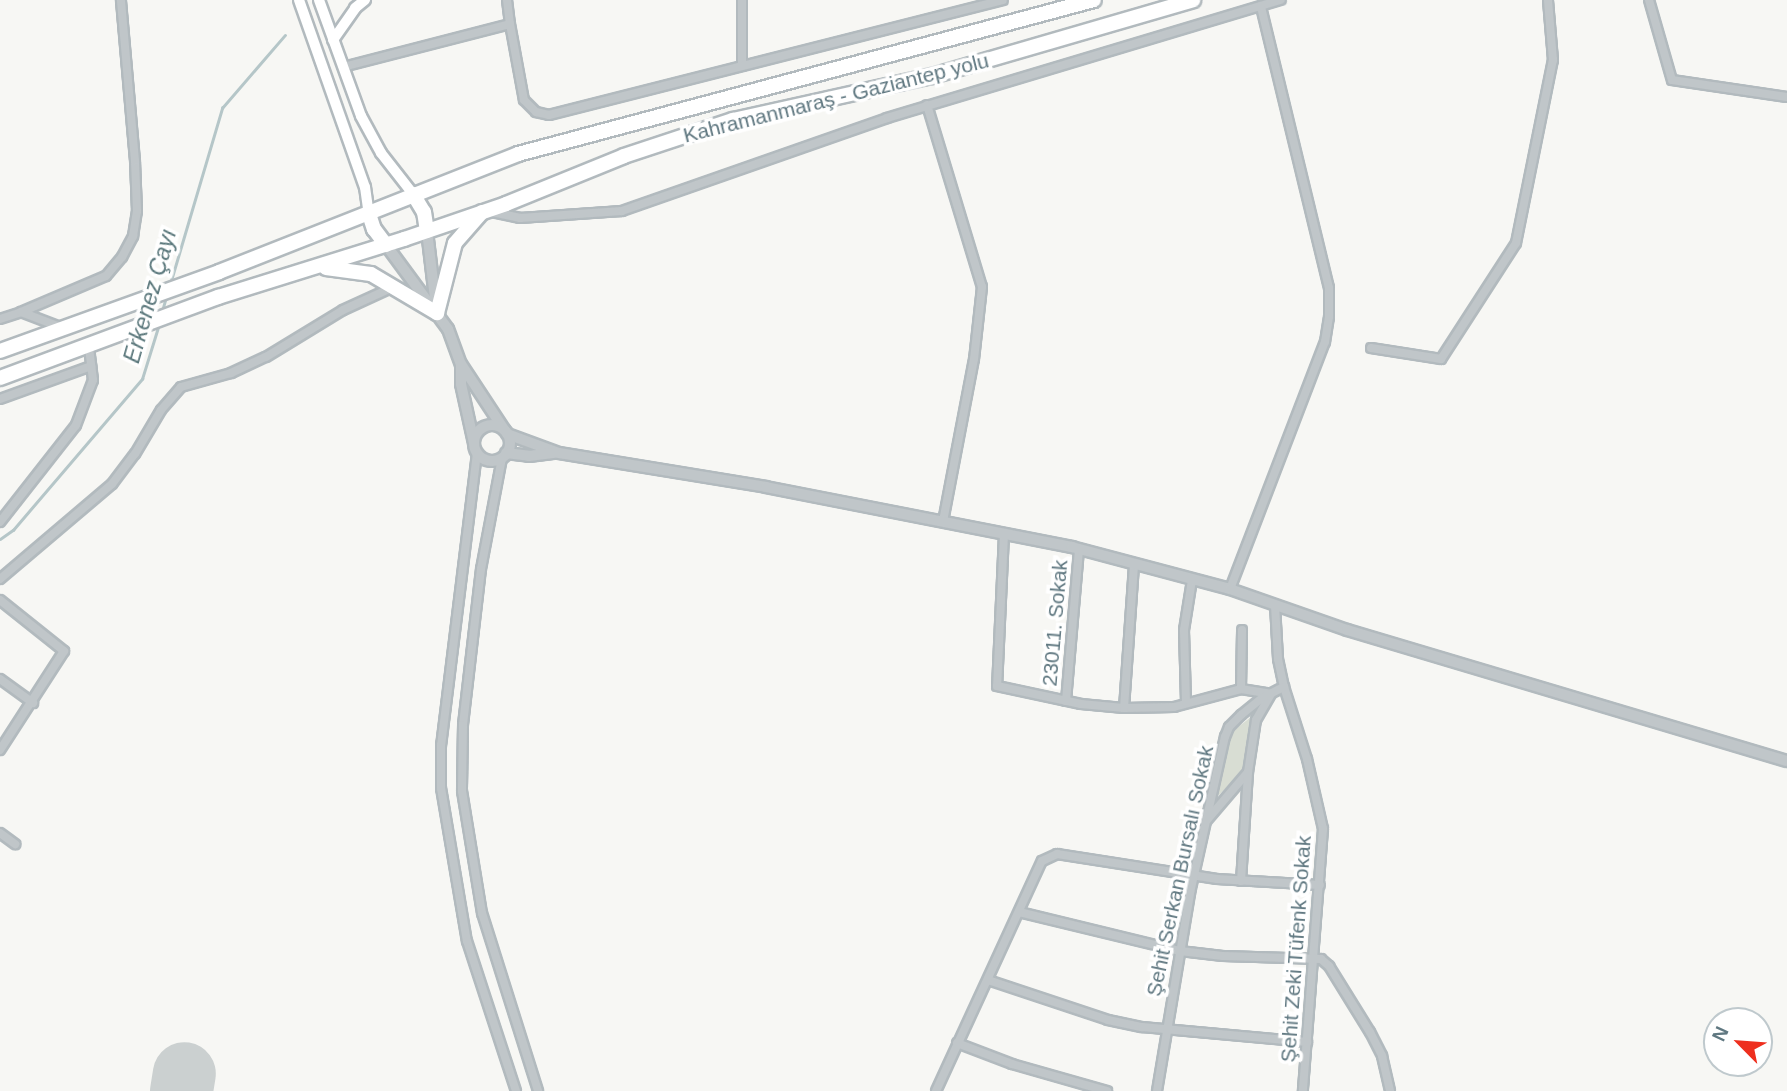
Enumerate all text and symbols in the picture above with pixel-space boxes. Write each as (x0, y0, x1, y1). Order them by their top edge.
street label: Kahramanmaraş - Gaziantep yolu (681, 48, 991, 148)
water label: Erkenez Çayı (118, 226, 182, 366)
street label: 23011. Sokak (1037, 559, 1073, 687)
street label: Şehit Serkan Bursalı Sokak (1141, 743, 1219, 999)
street label: Şehit Zeki Tüfenk Sokak (1275, 835, 1317, 1063)
north arrow (1703, 1007, 1773, 1077)
text: N (1708, 1023, 1733, 1044)

